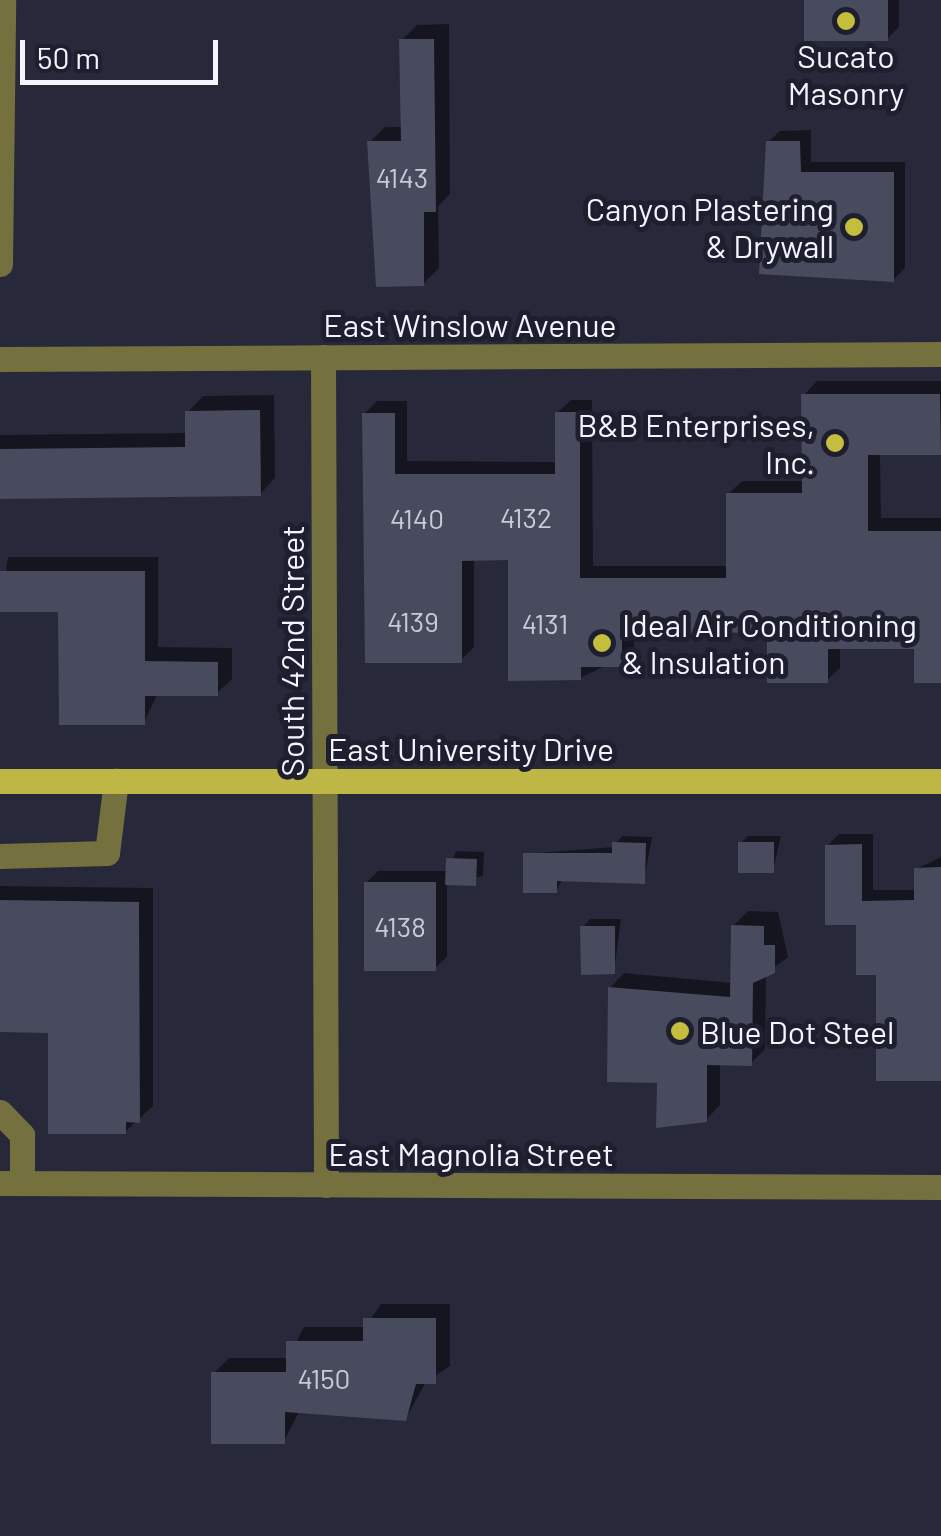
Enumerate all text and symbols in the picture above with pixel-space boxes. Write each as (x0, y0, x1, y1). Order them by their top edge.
marker: Sucato Masonry (835, 10, 857, 32)
scale bar (25, 20, 222, 82)
place label: Sucato Masonry (788, 37, 904, 112)
text: 50 m (37, 39, 100, 75)
house number: 4143 (376, 160, 428, 194)
place label: Canyon Plastering & Drywall (586, 190, 834, 265)
marker: Canyon Plastering & Drywall (843, 216, 865, 238)
street label: East Winslow Avenue (323, 305, 617, 343)
place label: B&B Enterprises, Inc. (577, 406, 815, 481)
marker: B&B Enterprises, Inc. (824, 432, 846, 454)
house number: 4132 (500, 500, 552, 534)
house number: 4140 (390, 501, 444, 535)
street label: South 42nd Street (272, 525, 310, 777)
house number: 4139 (387, 604, 439, 638)
house number: 4131 (522, 606, 568, 640)
place label: Ideal Air Conditioning & Insulation (622, 606, 917, 681)
marker: Ideal Air Conditioning & Insulation (591, 632, 613, 654)
street label: East University Drive (328, 729, 614, 767)
house number: 4138 (374, 909, 426, 943)
place label: Blue Dot Steel (700, 1012, 894, 1050)
marker: Blue Dot Steel (669, 1020, 691, 1042)
street label: East Magnolia Street (328, 1134, 614, 1172)
house number: 4150 (298, 1361, 350, 1395)

